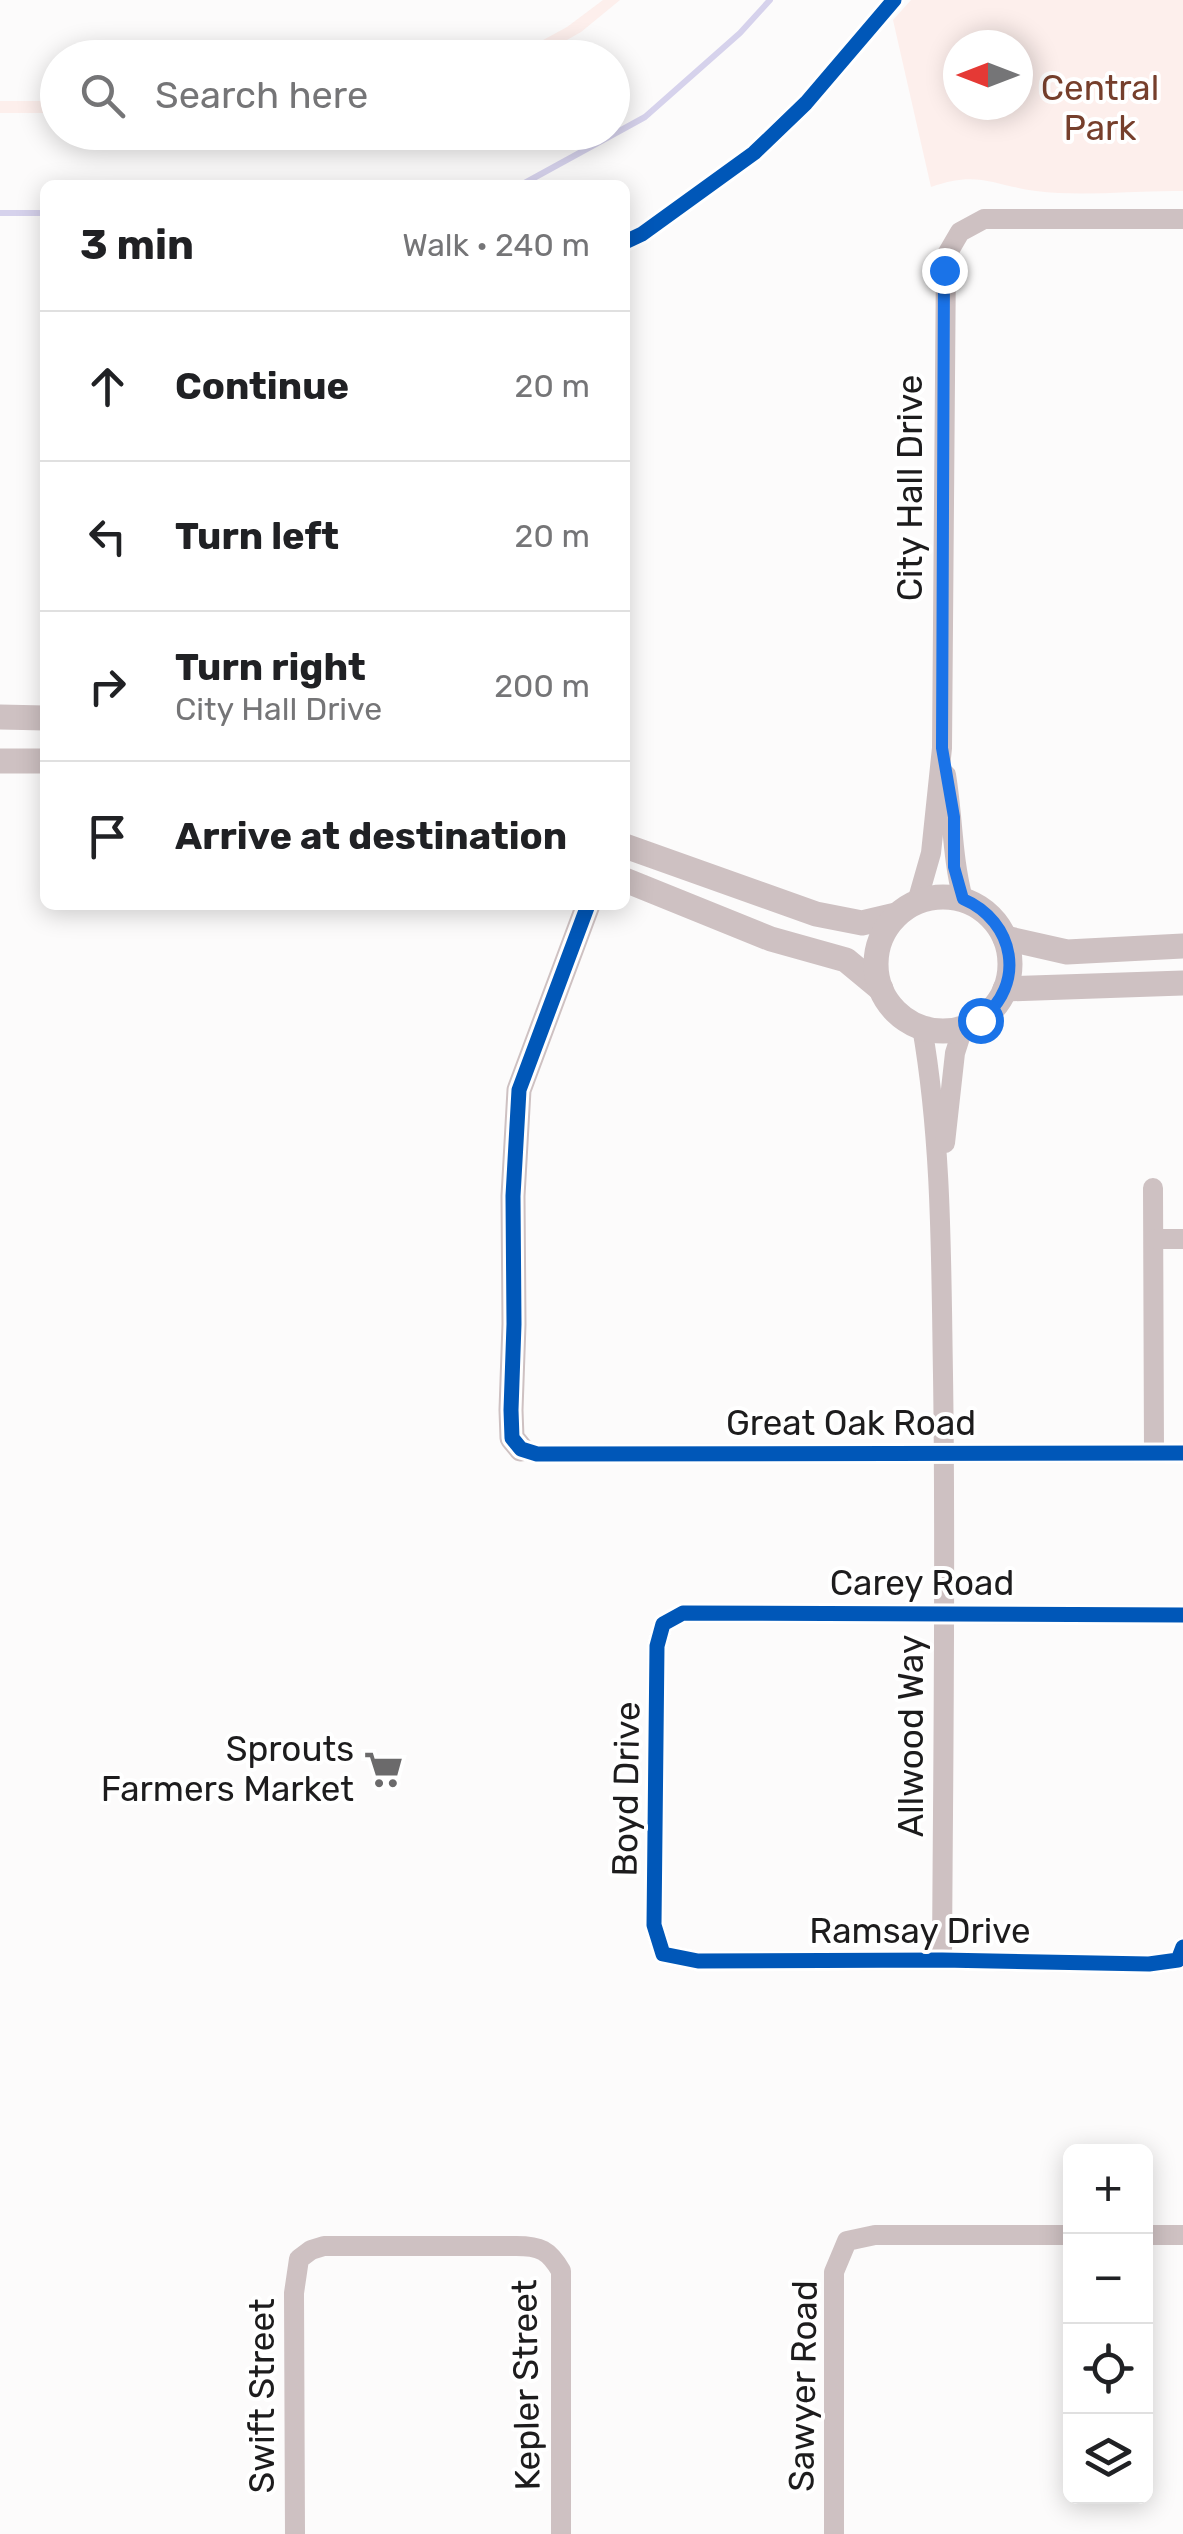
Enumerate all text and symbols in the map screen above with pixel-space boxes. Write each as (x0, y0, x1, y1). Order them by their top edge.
north arrow (943, 30, 1033, 120)
search box (40, 40, 630, 150)
park label: Central Park (1041, 67, 1159, 149)
icon: search (75, 68, 130, 123)
text: Search here (155, 72, 368, 118)
text: 3 min (80, 220, 194, 270)
text: Walk · 240 m (402, 226, 590, 264)
route end (922, 248, 968, 294)
icon: ahead (80, 359, 135, 414)
text: Continue (175, 363, 349, 409)
text: 20 m (515, 367, 590, 405)
street label: City Hall Drive (889, 375, 931, 601)
icon: left (80, 509, 135, 564)
text: Turn left (175, 513, 339, 559)
text: 20 m (515, 517, 590, 555)
text: Turn right (175, 644, 366, 690)
icon: right (80, 659, 135, 714)
text: 200 m (494, 667, 590, 705)
text: City Hall Drive (175, 690, 382, 728)
icon: arrive (80, 809, 135, 864)
text: Arrive at destination (175, 813, 567, 859)
route start (958, 998, 1004, 1044)
street label: Great Oak Road (726, 1402, 976, 1444)
street label: Carey Road (830, 1562, 1014, 1604)
street label: Allwood Way (890, 1635, 932, 1837)
street label: Boyd Drive (603, 1701, 649, 1877)
place label: Sprouts Farmers Market (101, 1728, 354, 1810)
supermarket icon: Sprouts Farmers Market (363, 1748, 405, 1790)
street label: Ramsay Drive (809, 1910, 1031, 1952)
map controls (1063, 2144, 1153, 2504)
button: + (1063, 2144, 1153, 2234)
button: − (1063, 2234, 1153, 2324)
street label: Kepler Street (503, 2279, 549, 2491)
street label: Sawyer Road (780, 2280, 826, 2492)
street label: Swift Street (241, 2298, 283, 2494)
button: locate (1063, 2324, 1153, 2414)
button: layers (1063, 2414, 1153, 2504)

